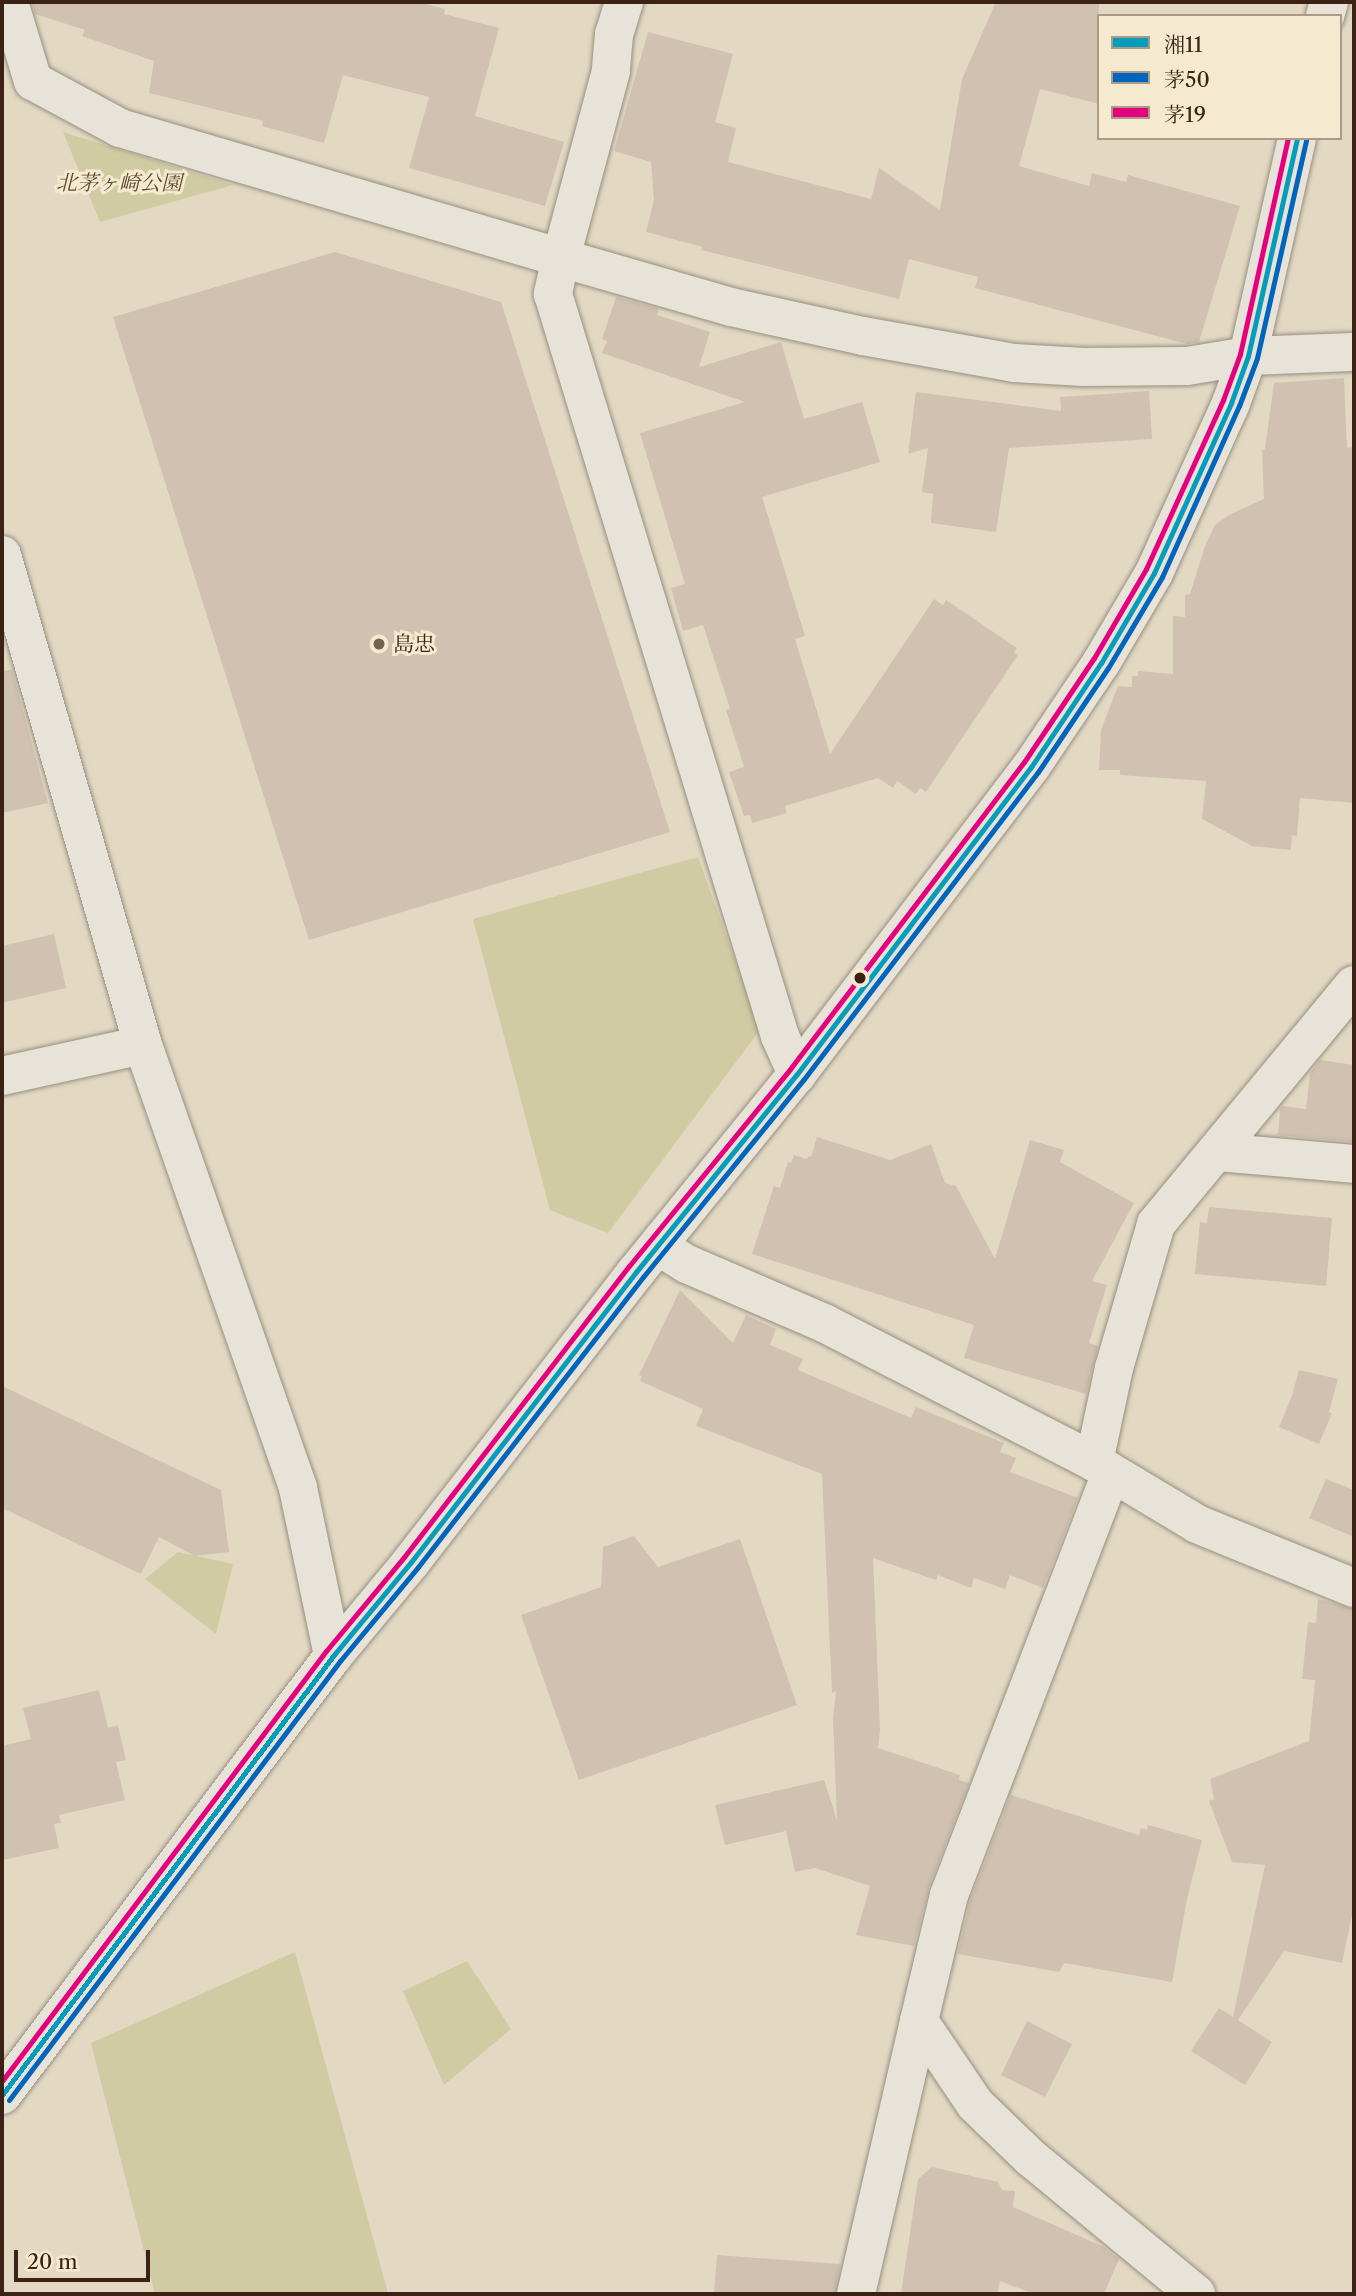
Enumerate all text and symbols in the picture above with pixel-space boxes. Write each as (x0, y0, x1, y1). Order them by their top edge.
legend (1097, 14, 1342, 140)
text: 湘11 (1164, 32, 1203, 57)
text: 茅50 (1164, 67, 1210, 92)
text: 茅19 (1164, 102, 1206, 127)
park label: 北茅ヶ崎公園 (56, 170, 182, 196)
place label: 島忠 (393, 631, 435, 657)
marker: 島忠 (371, 636, 387, 652)
unlabelled marker (853, 971, 867, 985)
scale bar (18, 2236, 154, 2280)
text: 20 m (27, 2249, 78, 2274)

